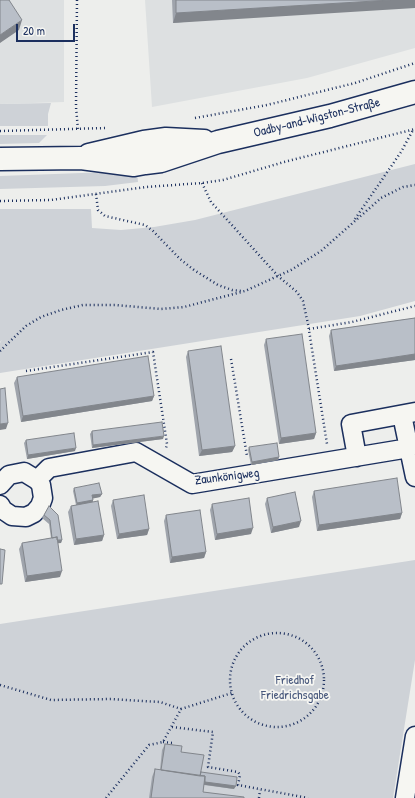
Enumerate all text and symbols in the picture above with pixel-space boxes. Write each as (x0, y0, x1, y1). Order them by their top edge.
scale bar (18, 16, 77, 42)
text: 20 m (23, 22, 45, 39)
street label: Oadby-and-Wigston-Straße (252, 95, 382, 141)
street label: Zaunkönigweg (194, 465, 260, 489)
park label: Friedhof Friedrichsgabe (261, 673, 329, 704)

